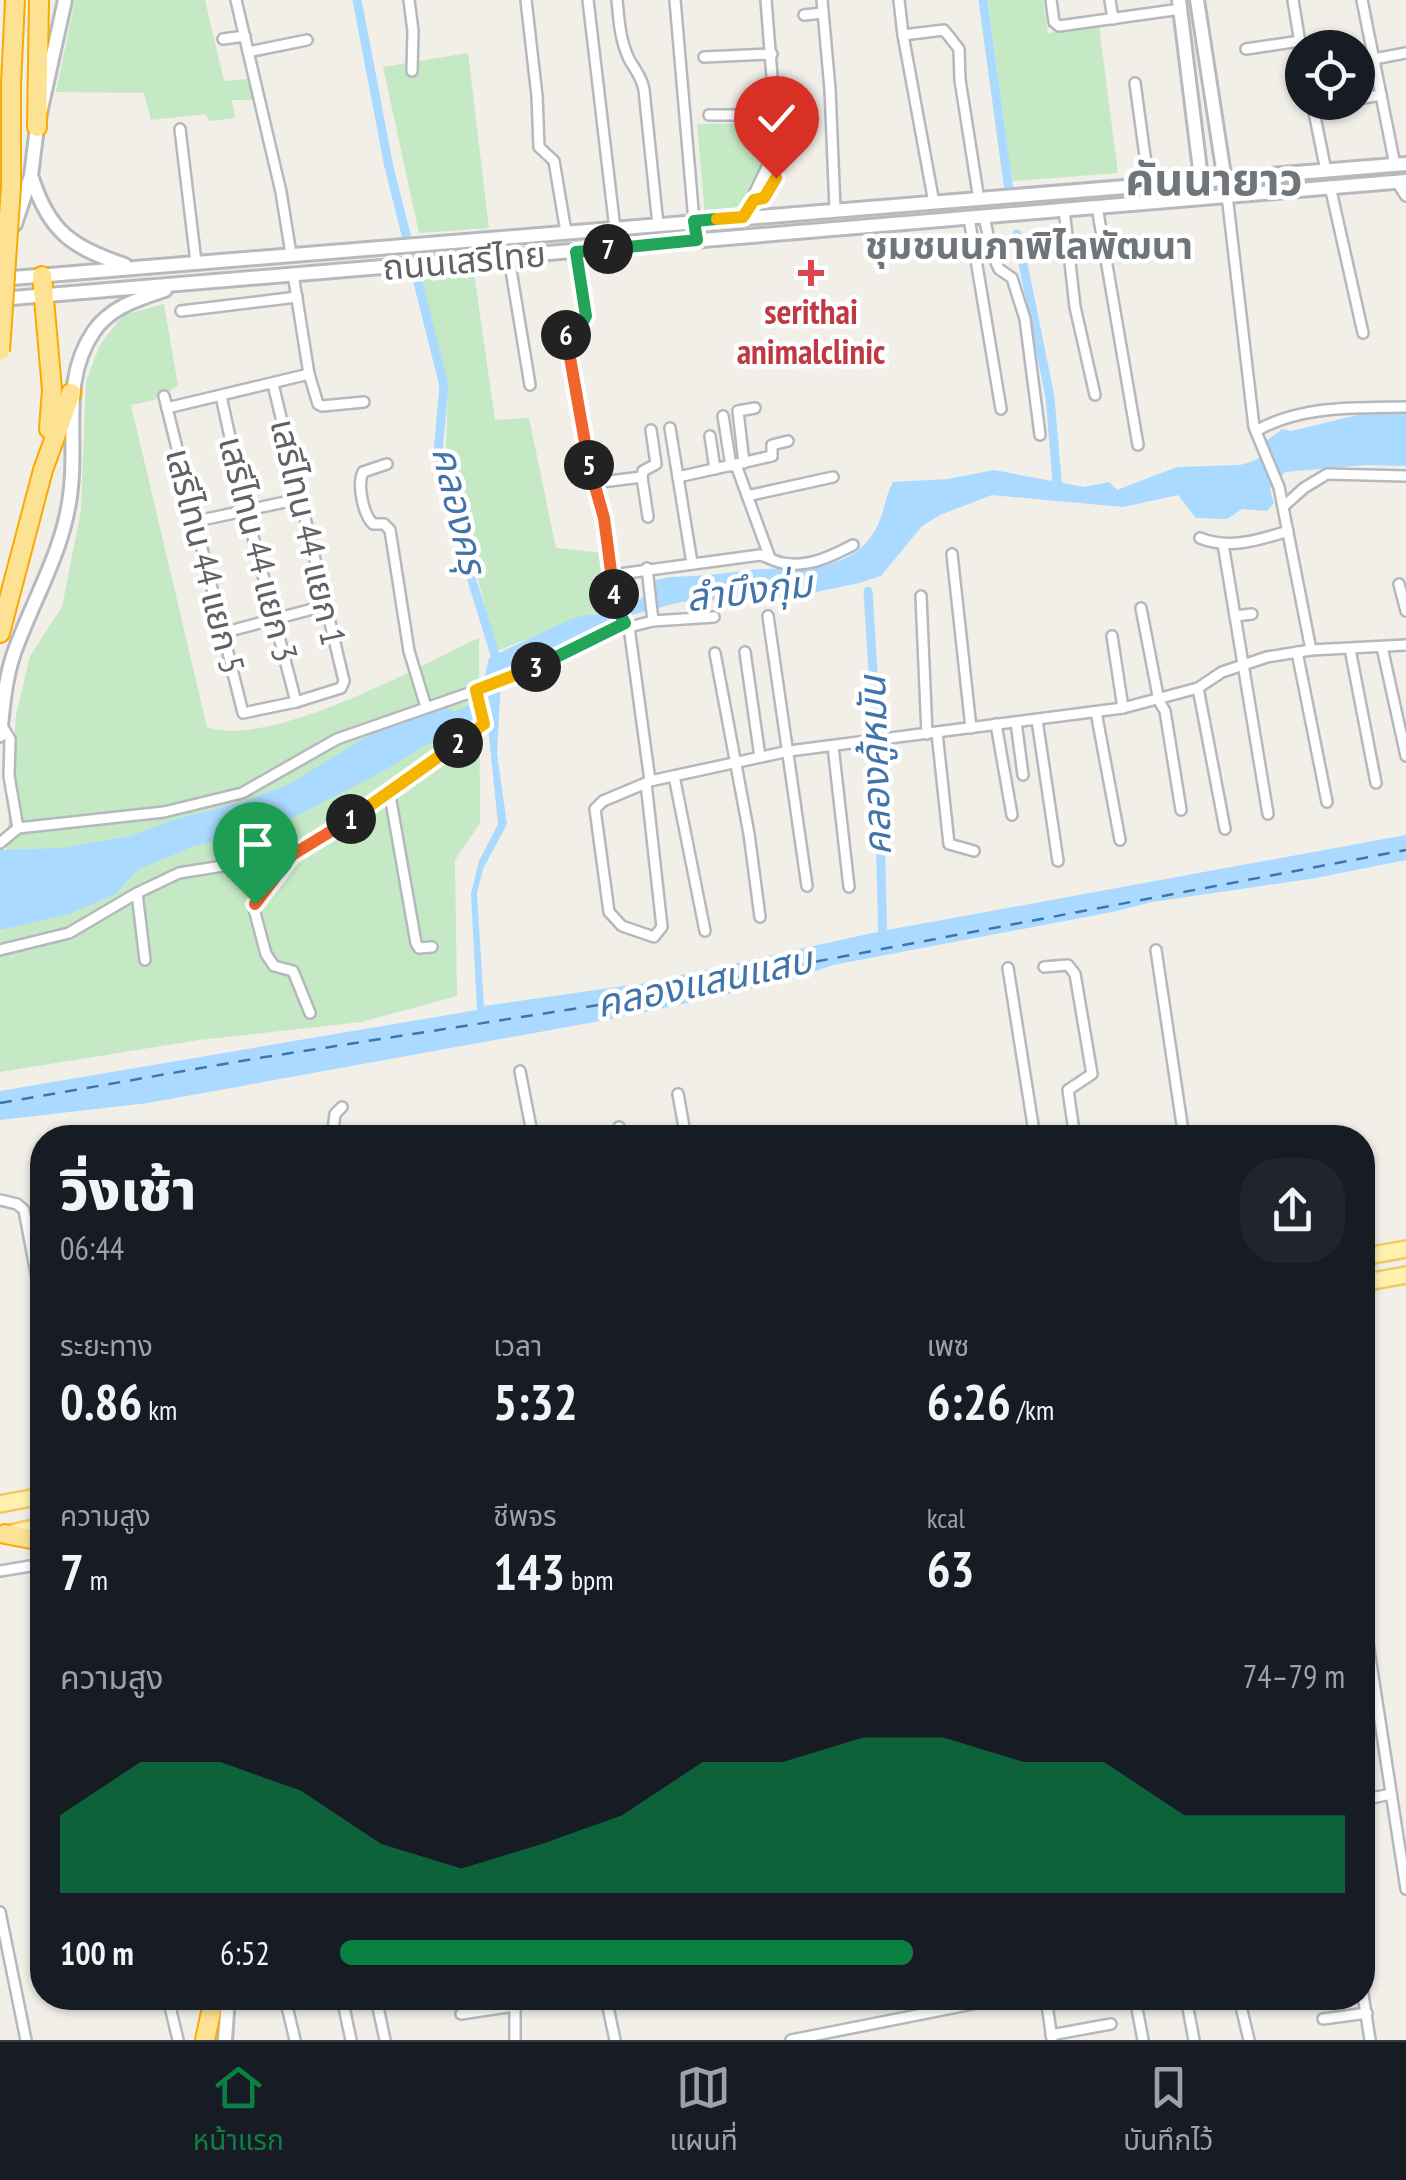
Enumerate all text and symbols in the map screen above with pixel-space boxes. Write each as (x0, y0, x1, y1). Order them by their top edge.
map controls (1285, 30, 1375, 120)
button: locate (1285, 30, 1375, 120)
pin (734, 76, 819, 179)
icon: check (749, 91, 804, 146)
district label: คันนายาว (1125, 149, 1303, 207)
district label: ชุมชนนภาพิไลพัฒนา (865, 220, 1193, 269)
pin: 7 (583, 224, 633, 274)
street label: ถนนเสรีไทย (380, 230, 548, 290)
text: 7 (601, 230, 615, 267)
marker: serithai animalclinic (798, 260, 824, 286)
place label: serithai animalclinic (737, 288, 885, 374)
pin: 6 (541, 310, 591, 360)
text: 6 (559, 316, 573, 353)
street label: เสรีไทน 44 แยก 1 (261, 414, 357, 649)
street label: เสรีไทน 44 แยก 3 (209, 431, 309, 666)
pin: 5 (564, 440, 614, 490)
water label: คลองครุ (422, 441, 499, 580)
street label: เสรีไทน 44 แยก 5 (156, 443, 256, 678)
text: 5 (582, 446, 596, 483)
water label: ลำบึงกุ่ม (683, 557, 817, 622)
pin: 4 (589, 569, 639, 619)
text: 4 (607, 575, 621, 612)
pin: 3 (511, 642, 561, 692)
text: 3 (529, 648, 543, 685)
water label: คลองคู้หมัน (846, 673, 902, 857)
pin: 2 (433, 718, 483, 768)
text: 2 (451, 724, 465, 761)
pin: 1 (326, 794, 376, 844)
text: 1 (344, 800, 358, 837)
pin (213, 802, 298, 905)
icon: arrive (228, 817, 283, 872)
water label: คลองแสนแสบ (591, 933, 819, 1027)
text: วิ่งเช้า (60, 1154, 196, 1225)
button: share (1240, 1158, 1345, 1263)
text: 06:44 (60, 1227, 124, 1269)
text: ระยะทาง (60, 1327, 153, 1364)
text: เวลา (493, 1327, 542, 1364)
text: เพซ (927, 1327, 969, 1364)
text: 0.86 (60, 1369, 142, 1434)
text: 5:32 (493, 1369, 578, 1434)
text: 6:26 (927, 1369, 1011, 1434)
text: km (142, 1391, 177, 1428)
text: /km (1011, 1391, 1054, 1428)
text: ความสูง (60, 1497, 151, 1534)
text: ชีพจร (493, 1497, 557, 1534)
text: kcal (927, 1499, 965, 1536)
text: 63 (927, 1536, 974, 1601)
text: 7 (60, 1539, 84, 1604)
text: 143 (493, 1539, 565, 1604)
text: m (84, 1561, 108, 1598)
text: bpm (565, 1561, 614, 1598)
text: 74–79 m (1243, 1655, 1345, 1697)
text: ความสูง (60, 1656, 164, 1698)
text: 100 m (60, 1932, 134, 1974)
text: 6:52 (220, 1932, 270, 1974)
tab: หน้าแรก (193, 2060, 284, 2163)
tab: แผนที่ (669, 2060, 738, 2163)
tab: บันทึกไว้ (1123, 2060, 1213, 2163)

